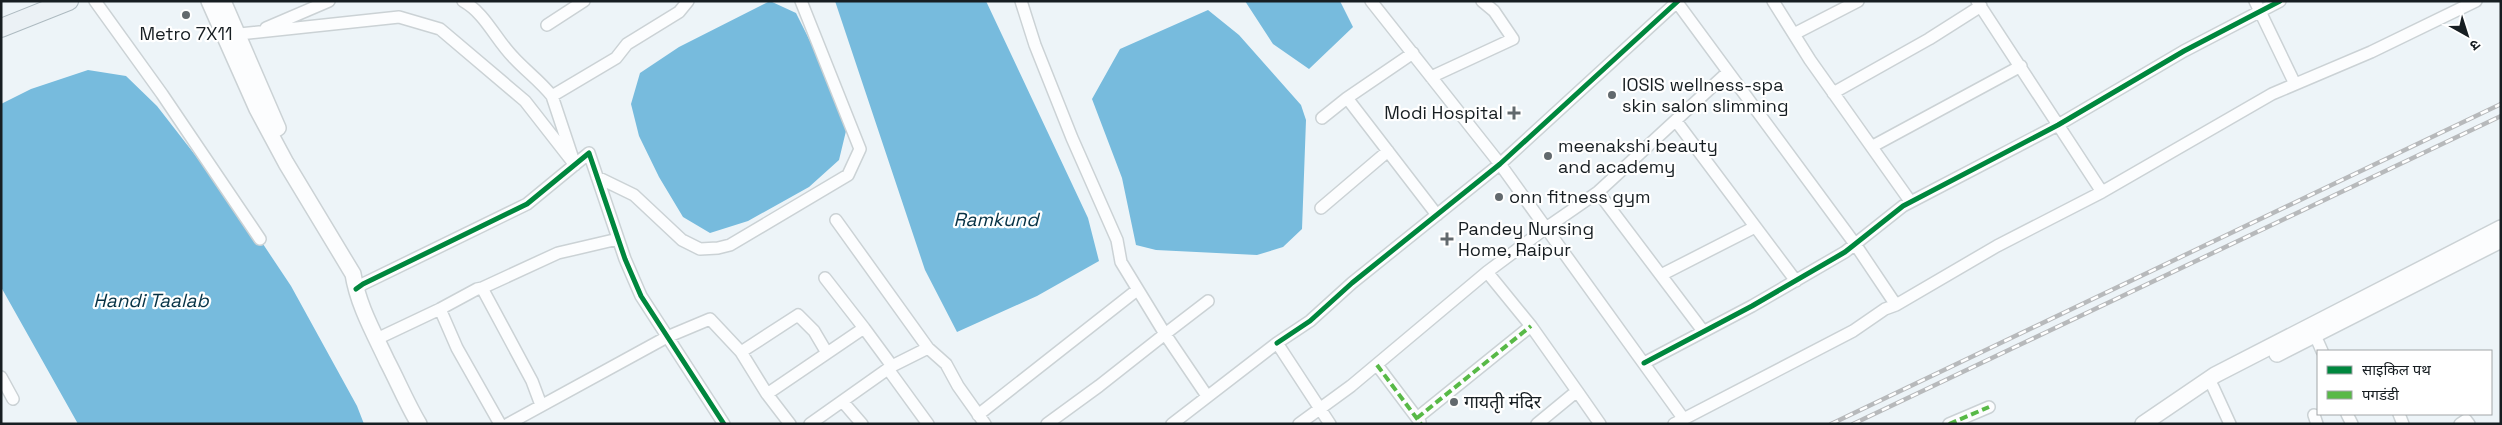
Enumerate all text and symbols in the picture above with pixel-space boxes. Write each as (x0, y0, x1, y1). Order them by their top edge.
marker: Metro 7X11 (180, 9, 192, 21)
north arrow (2442, 10, 2492, 60)
place label: Metro 7X11 (139, 22, 233, 45)
text: उ (2466, 36, 2484, 55)
place label: IOSIS wellness-spa skin salon slimming (1622, 73, 1788, 117)
marker: IOSIS wellness-spa skin salon slimming (1606, 89, 1618, 101)
place label: Modi Hospital (1384, 101, 1503, 124)
marker: Modi Hospital (1507, 106, 1521, 120)
place label: meenakshi beauty and academy (1558, 134, 1718, 178)
marker: meenakshi beauty and academy (1542, 150, 1554, 162)
place label: onn fitness gym (1509, 185, 1650, 208)
marker: onn fitness gym (1493, 191, 1505, 203)
water label: Ramkund (954, 207, 1040, 232)
place label: Pandey Nursing Home, Raipur (1458, 217, 1594, 261)
marker: Pandey Nursing Home, Raipur (1440, 232, 1454, 246)
water label: Handi Taalab (93, 288, 210, 313)
legend (2317, 350, 2492, 415)
text: साइकिल पथ (2362, 360, 2431, 379)
text: पगडंडी (2362, 385, 2400, 404)
place label: गायतृी मंदिर (1464, 390, 1542, 414)
marker: गायतृी मंदिर (1448, 396, 1460, 408)

